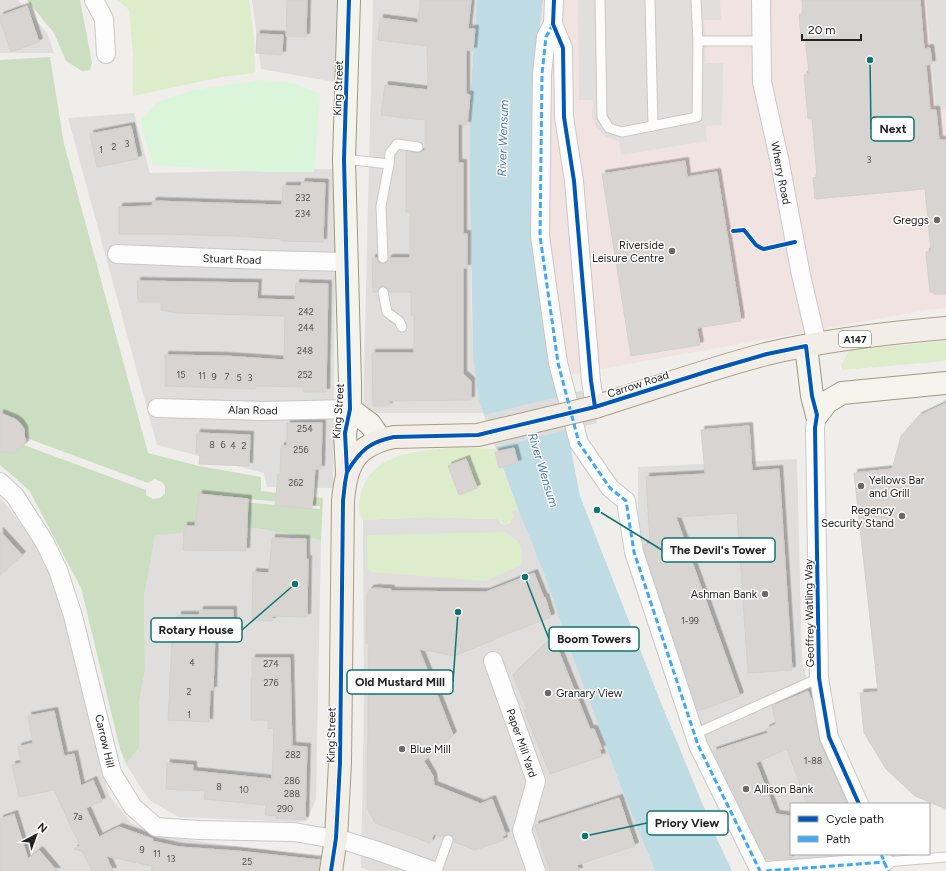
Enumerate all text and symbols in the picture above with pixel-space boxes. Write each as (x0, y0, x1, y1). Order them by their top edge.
scale bar (802, 16, 861, 42)
text: 20 m (808, 23, 836, 37)
street label: King Street (331, 60, 346, 116)
water label: River Wensum (495, 99, 511, 177)
callout: Next (871, 117, 914, 141)
text: Next (880, 122, 907, 136)
house number: 3 (125, 138, 130, 149)
street label: Wherry Road (768, 140, 793, 206)
house number: 2 (111, 141, 117, 152)
house number: 1 (99, 144, 103, 155)
house number: 3 (867, 154, 872, 165)
house number: 232 (296, 192, 310, 203)
house number: 234 (295, 208, 311, 219)
place label: Greggs (893, 214, 929, 227)
marker: Greggs (932, 215, 942, 225)
place label: Riverside Leisure Centre (592, 239, 664, 265)
marker: Riverside Leisure Centre (667, 246, 677, 256)
street label: Stuart Road (202, 252, 261, 267)
house number: 242 (298, 306, 314, 317)
house number: 244 (298, 322, 315, 333)
road number: A147 (839, 331, 871, 347)
house number: 248 (297, 345, 314, 356)
street label: Carrow Road (606, 368, 671, 401)
house number: 15 (177, 369, 185, 380)
house number: 252 (297, 369, 313, 380)
house number: 11 (198, 370, 206, 381)
house number: 9 (211, 371, 217, 382)
house number: 7 (225, 371, 230, 382)
house number: 5 (236, 372, 242, 383)
house number: 3 (248, 372, 253, 383)
street label: King Street (330, 383, 347, 439)
street label: Alan Road (228, 404, 278, 417)
house number: 254 (297, 423, 313, 434)
water label: River Wensum (525, 431, 561, 509)
house number: 8 (209, 439, 215, 450)
house number: 6 (220, 439, 226, 450)
house number: 4 (230, 440, 236, 451)
house number: 2 (241, 440, 247, 451)
house number: 256 (293, 444, 309, 455)
place label: Yellows Bar and Grill (869, 474, 925, 500)
house number: 262 (288, 477, 304, 488)
marker: Yellows Bar and Grill (856, 481, 866, 491)
place label: Regency Security Stand (821, 504, 894, 530)
marker: Regency Security Stand (897, 511, 907, 521)
callout: The Devil's Tower (662, 538, 775, 562)
text: The Devil's Tower (670, 543, 767, 557)
street label: Geoffrey Watling Way (802, 558, 817, 667)
place label: Ashman Bank (691, 588, 758, 601)
marker: Ashman Bank (760, 589, 770, 599)
house number: 1-99 (681, 615, 699, 626)
callout: Rotary House (151, 618, 242, 642)
text: Rotary House (158, 623, 234, 637)
callout: Boom Towers (549, 627, 639, 651)
text: Boom Towers (557, 632, 631, 646)
house number: 4 (189, 657, 195, 668)
house number: 274 (263, 658, 279, 669)
callout: Old Mustard Mill (347, 670, 453, 694)
text: Old Mustard Mill (355, 675, 445, 689)
house number: 276 (264, 677, 278, 688)
house number: 2 (186, 686, 192, 697)
place label: Granary View (556, 687, 623, 700)
marker: Granary View (543, 688, 553, 698)
street label: King Street (325, 707, 338, 763)
street label: Paper Mill Yard (504, 707, 539, 779)
house number: 1 (187, 709, 191, 720)
street label: Carrow Hill (92, 713, 117, 769)
place label: Blue Mill (410, 743, 451, 756)
marker: Blue Mill (397, 744, 407, 754)
house number: 282 (285, 749, 301, 760)
house number: 1-88 (804, 755, 823, 766)
house number: 286 (284, 775, 300, 786)
house number: 8 (216, 781, 222, 792)
place label: Allison Bank (754, 783, 814, 796)
house number: 10 (239, 784, 249, 795)
marker: Allison Bank (741, 784, 751, 794)
house number: 288 (284, 788, 301, 799)
house number: 290 (277, 803, 293, 814)
legend (790, 803, 930, 855)
house number: 7a (73, 811, 83, 822)
callout: Priory View (647, 811, 728, 835)
text: Cycle path (826, 812, 884, 826)
north arrow (16, 815, 56, 855)
text: Priory View (655, 816, 719, 830)
text: N (35, 820, 50, 836)
text: Path (826, 832, 850, 846)
house number: 9 (139, 844, 145, 855)
house number: 11 (153, 848, 161, 859)
house number: 13 (167, 853, 175, 864)
house number: 25 (242, 856, 252, 867)

